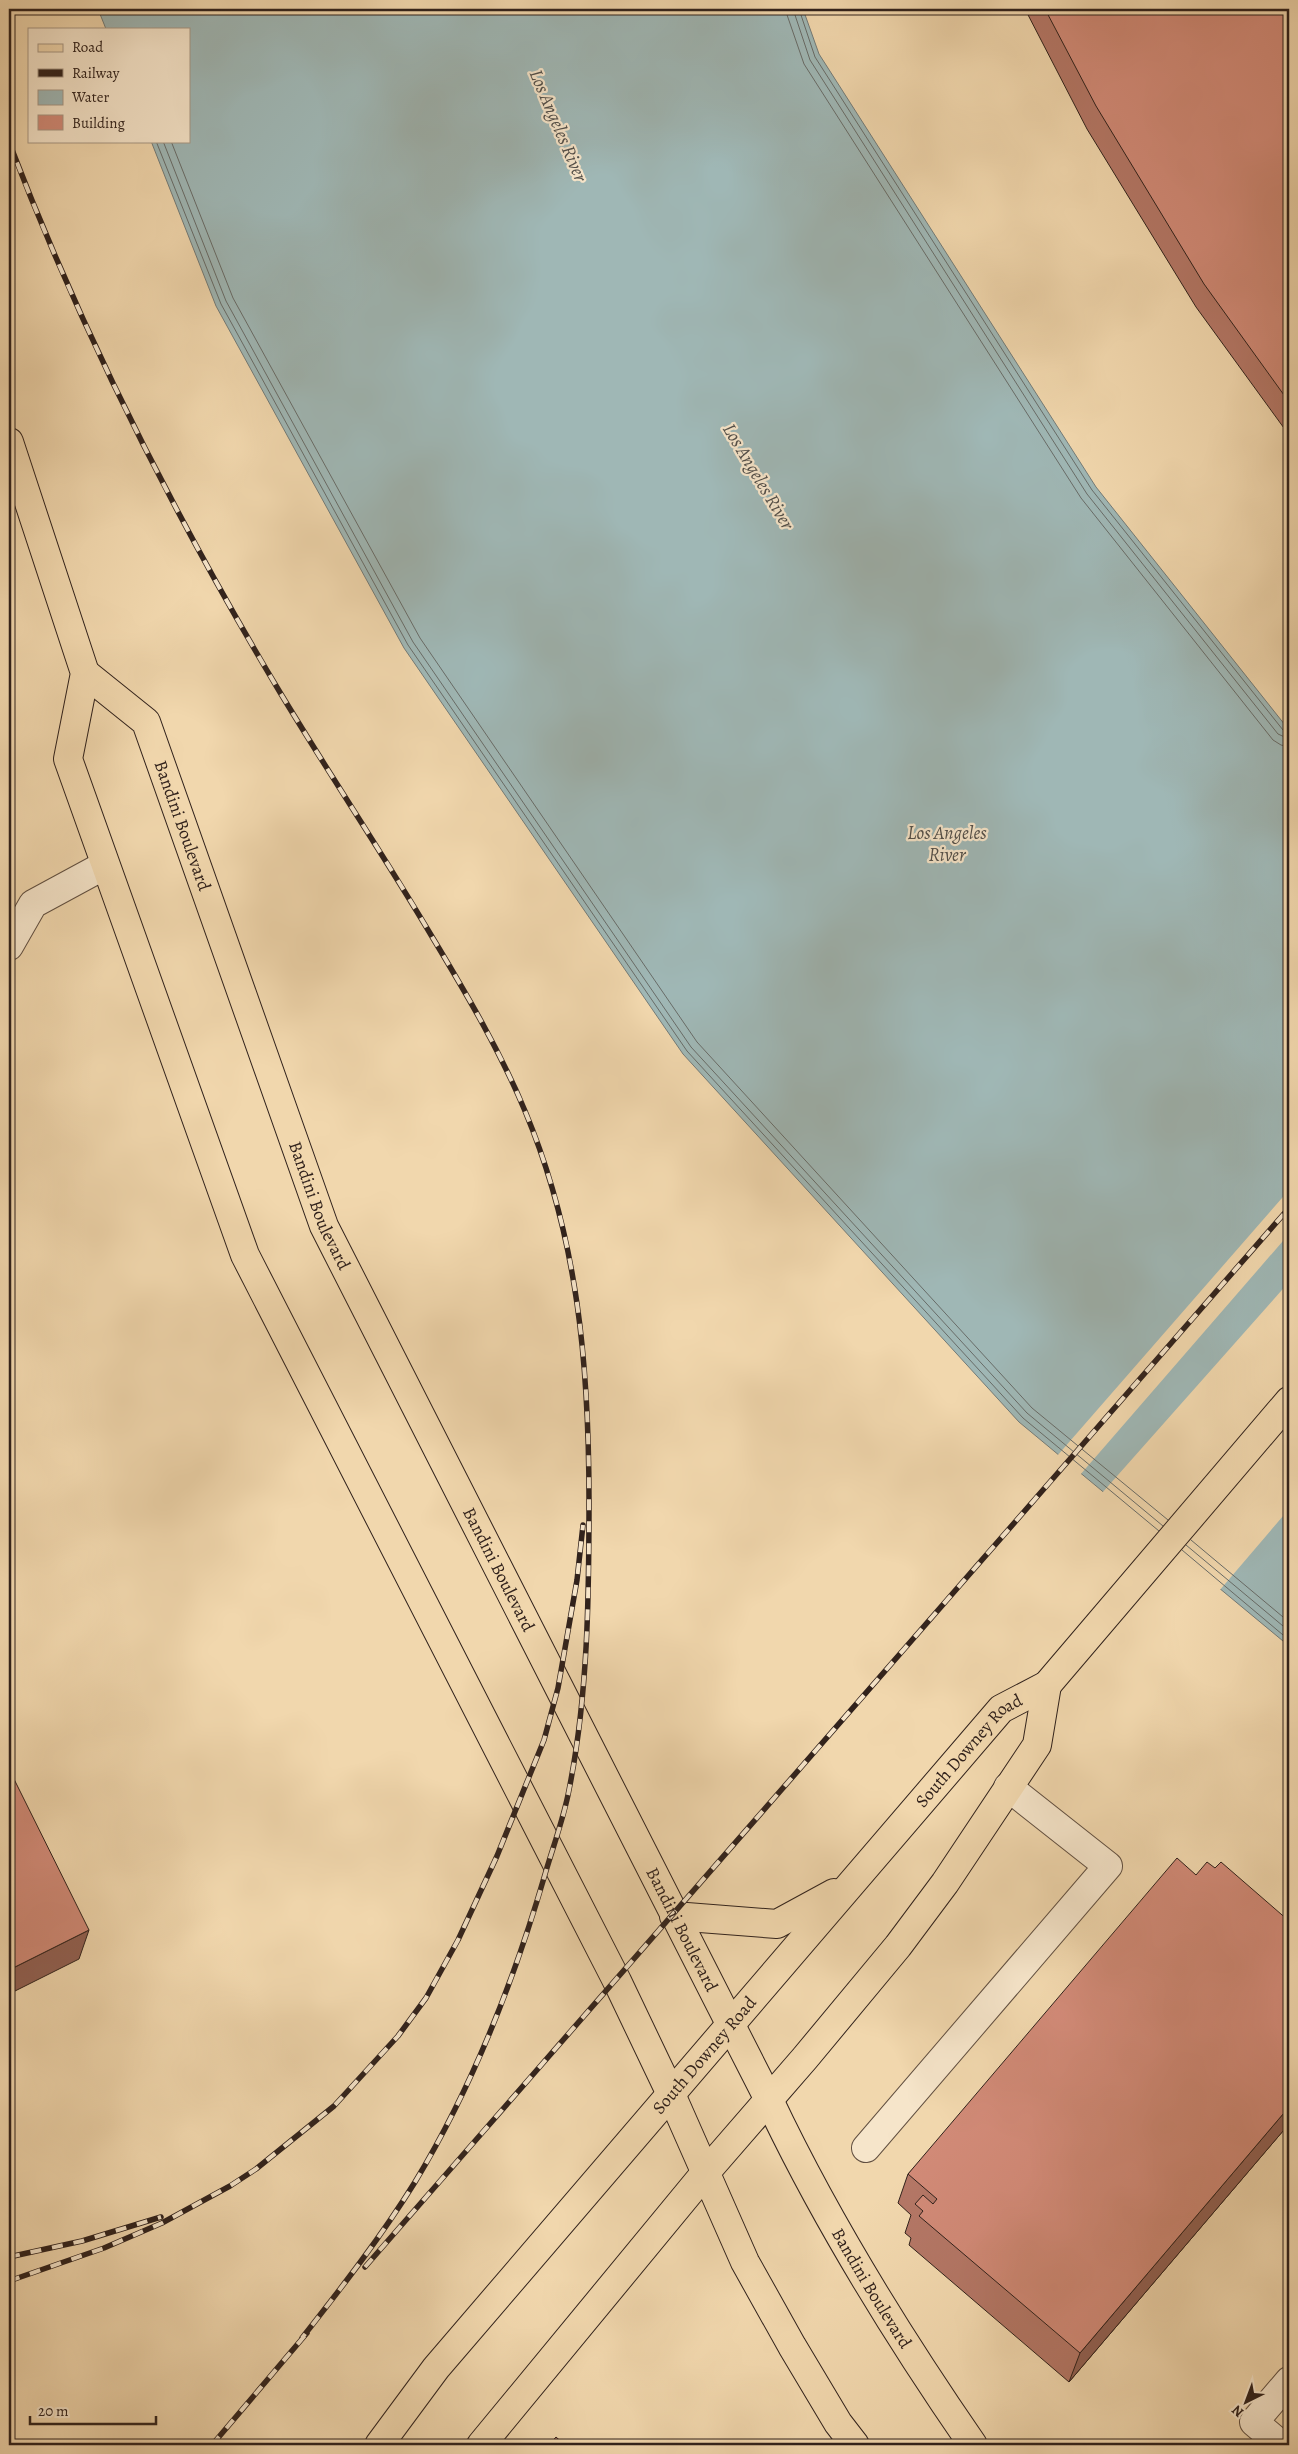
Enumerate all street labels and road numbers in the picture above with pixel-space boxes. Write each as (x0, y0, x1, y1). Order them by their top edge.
street label: Bandini Boulevard (148, 757, 217, 894)
street label: Bandini Boulevard (283, 1138, 356, 1274)
street label: Bandini Boulevard (457, 1503, 541, 1636)
street label: South Downey Road (910, 1688, 1027, 1812)
street label: Bandini Boulevard (640, 1863, 724, 1996)
street label: South Downey Road (647, 1991, 762, 2119)
street label: Bandini Boulevard (826, 2224, 918, 2353)

